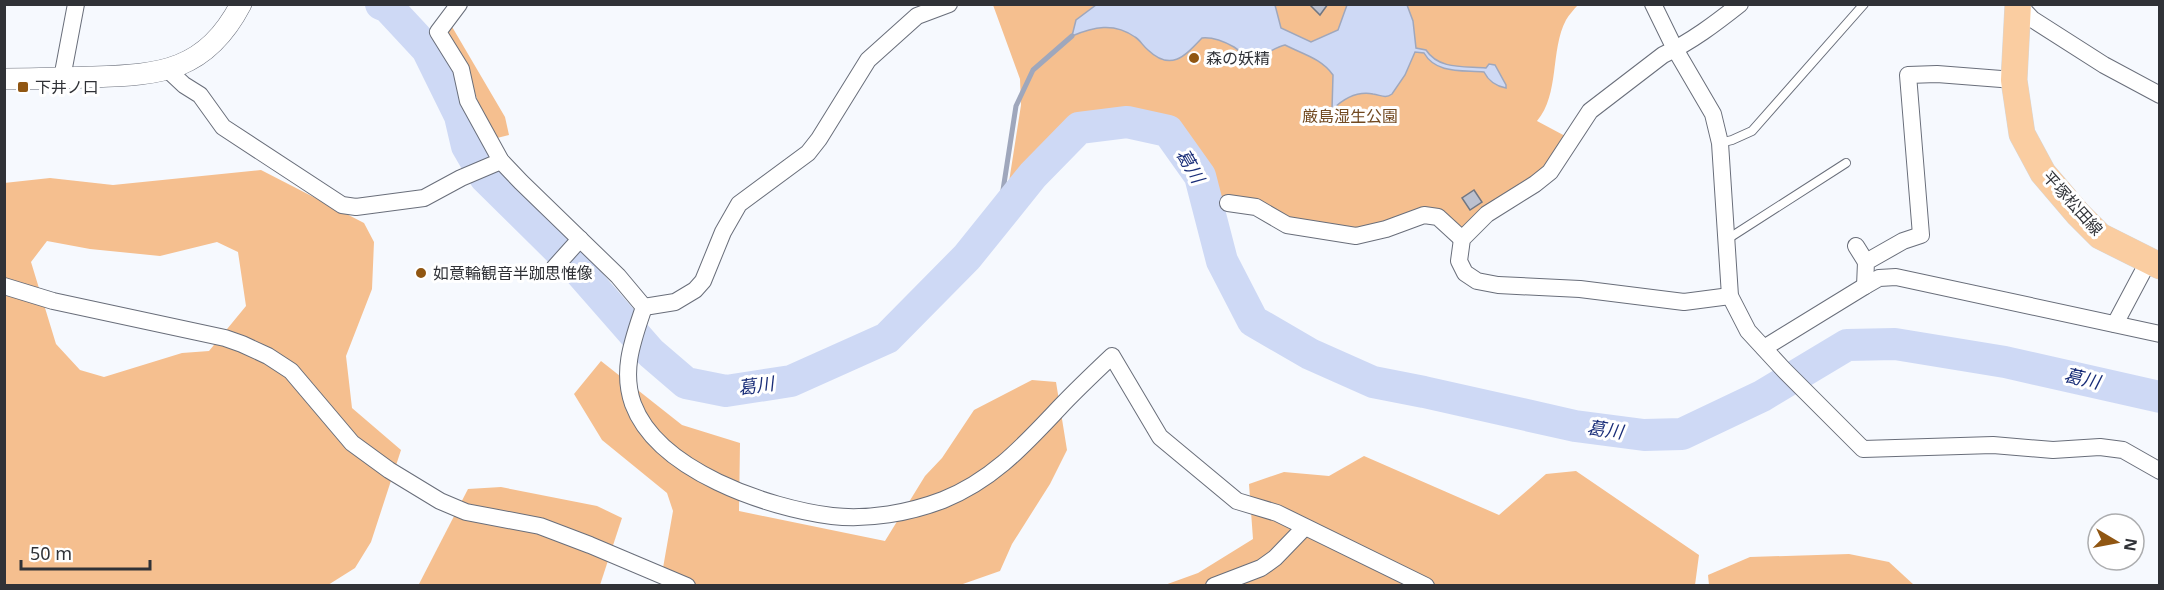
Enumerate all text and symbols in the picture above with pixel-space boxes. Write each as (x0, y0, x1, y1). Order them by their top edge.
place label: 森の妖精 (1206, 47, 1270, 69)
marker: 森の妖精 (1187, 51, 1201, 65)
place label: 下井ノ口 (35, 76, 99, 98)
marker: 下井ノ口 (16, 80, 30, 94)
park label: 厳島湿生公園 (1302, 105, 1398, 127)
water label: 葛川 (1171, 144, 1211, 189)
street label: 平塚松田線 (2038, 166, 2108, 240)
place label: 如意輪観音半跏思惟像 (433, 262, 593, 284)
marker: 如意輪観音半跏思惟像 (414, 266, 428, 280)
water label: 葛川 (2062, 362, 2104, 394)
water label: 葛川 (736, 370, 777, 399)
water label: 葛川 (1586, 415, 1627, 444)
north arrow (2086, 512, 2146, 572)
scale bar (21, 533, 150, 571)
text: N (2119, 536, 2143, 553)
text: 50 m (30, 541, 72, 565)

